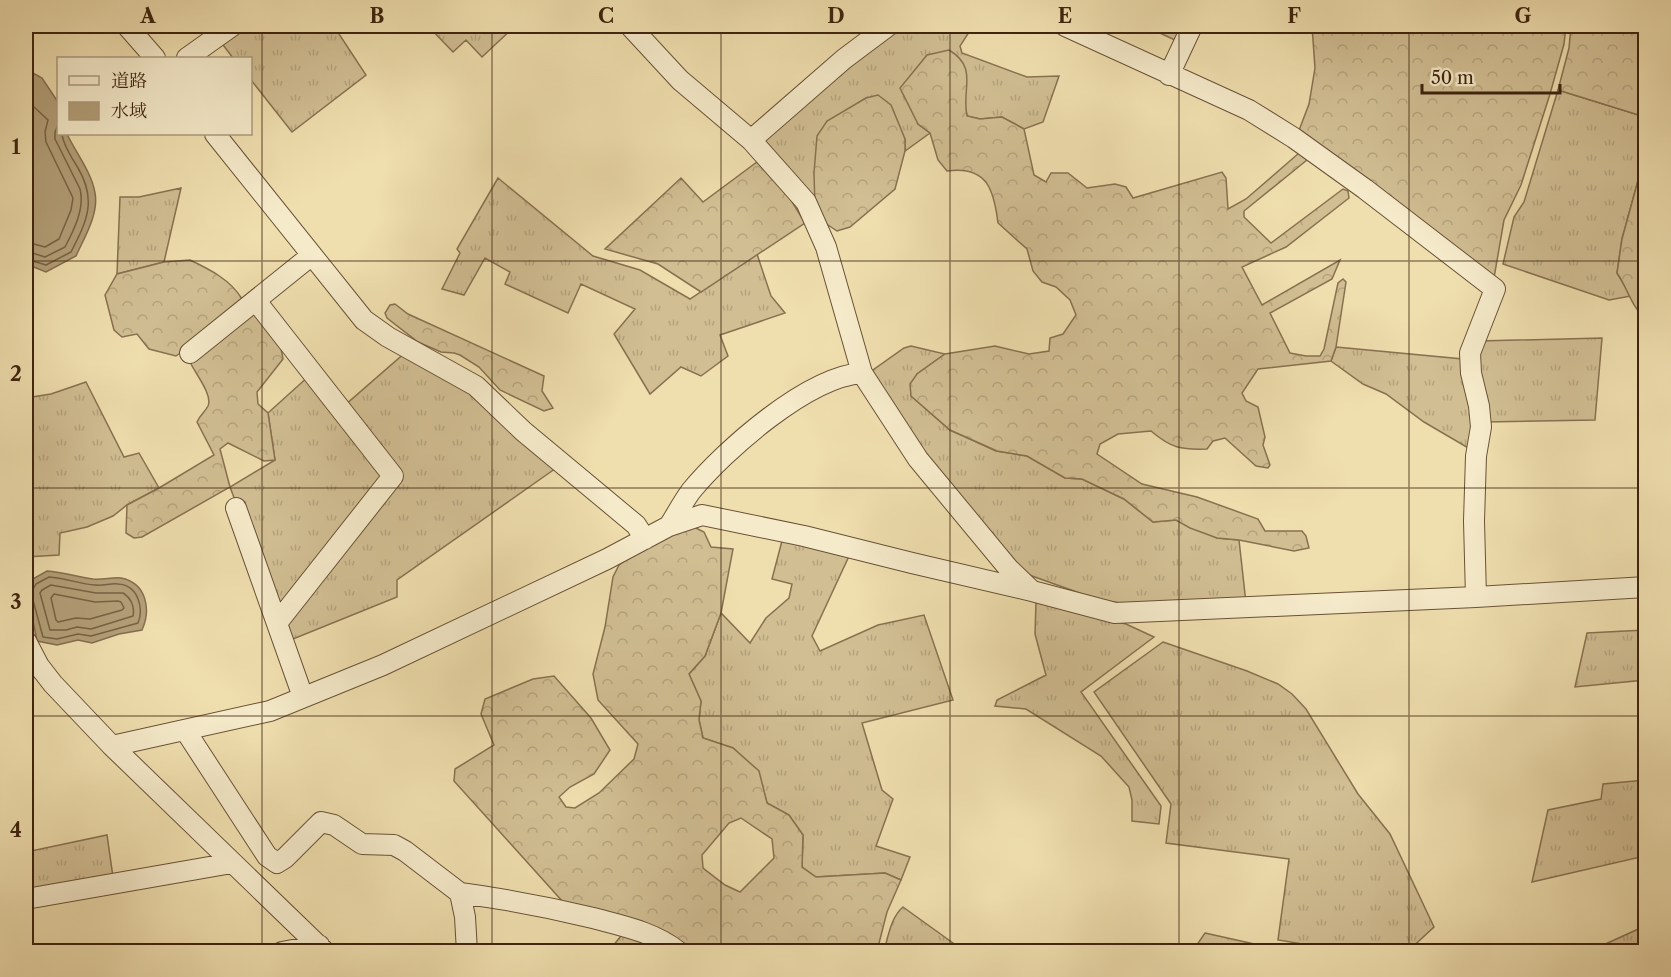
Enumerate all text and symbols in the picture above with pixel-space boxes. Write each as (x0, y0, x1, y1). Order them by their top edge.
text: A (139, 4, 156, 28)
text: B (370, 4, 385, 28)
text: C (598, 4, 614, 28)
text: D (827, 4, 845, 28)
text: E (1058, 4, 1072, 28)
text: F (1287, 4, 1301, 28)
text: G (1515, 4, 1532, 28)
legend (57, 57, 252, 135)
scale bar (1422, 57, 1560, 95)
text: 50 m (1431, 67, 1474, 89)
text: 道路 (111, 70, 147, 92)
text: 水域 (111, 100, 147, 122)
text: 1 (12, 135, 21, 159)
text: 2 (10, 362, 22, 386)
text: 3 (10, 590, 22, 614)
text: 4 (10, 818, 22, 842)

